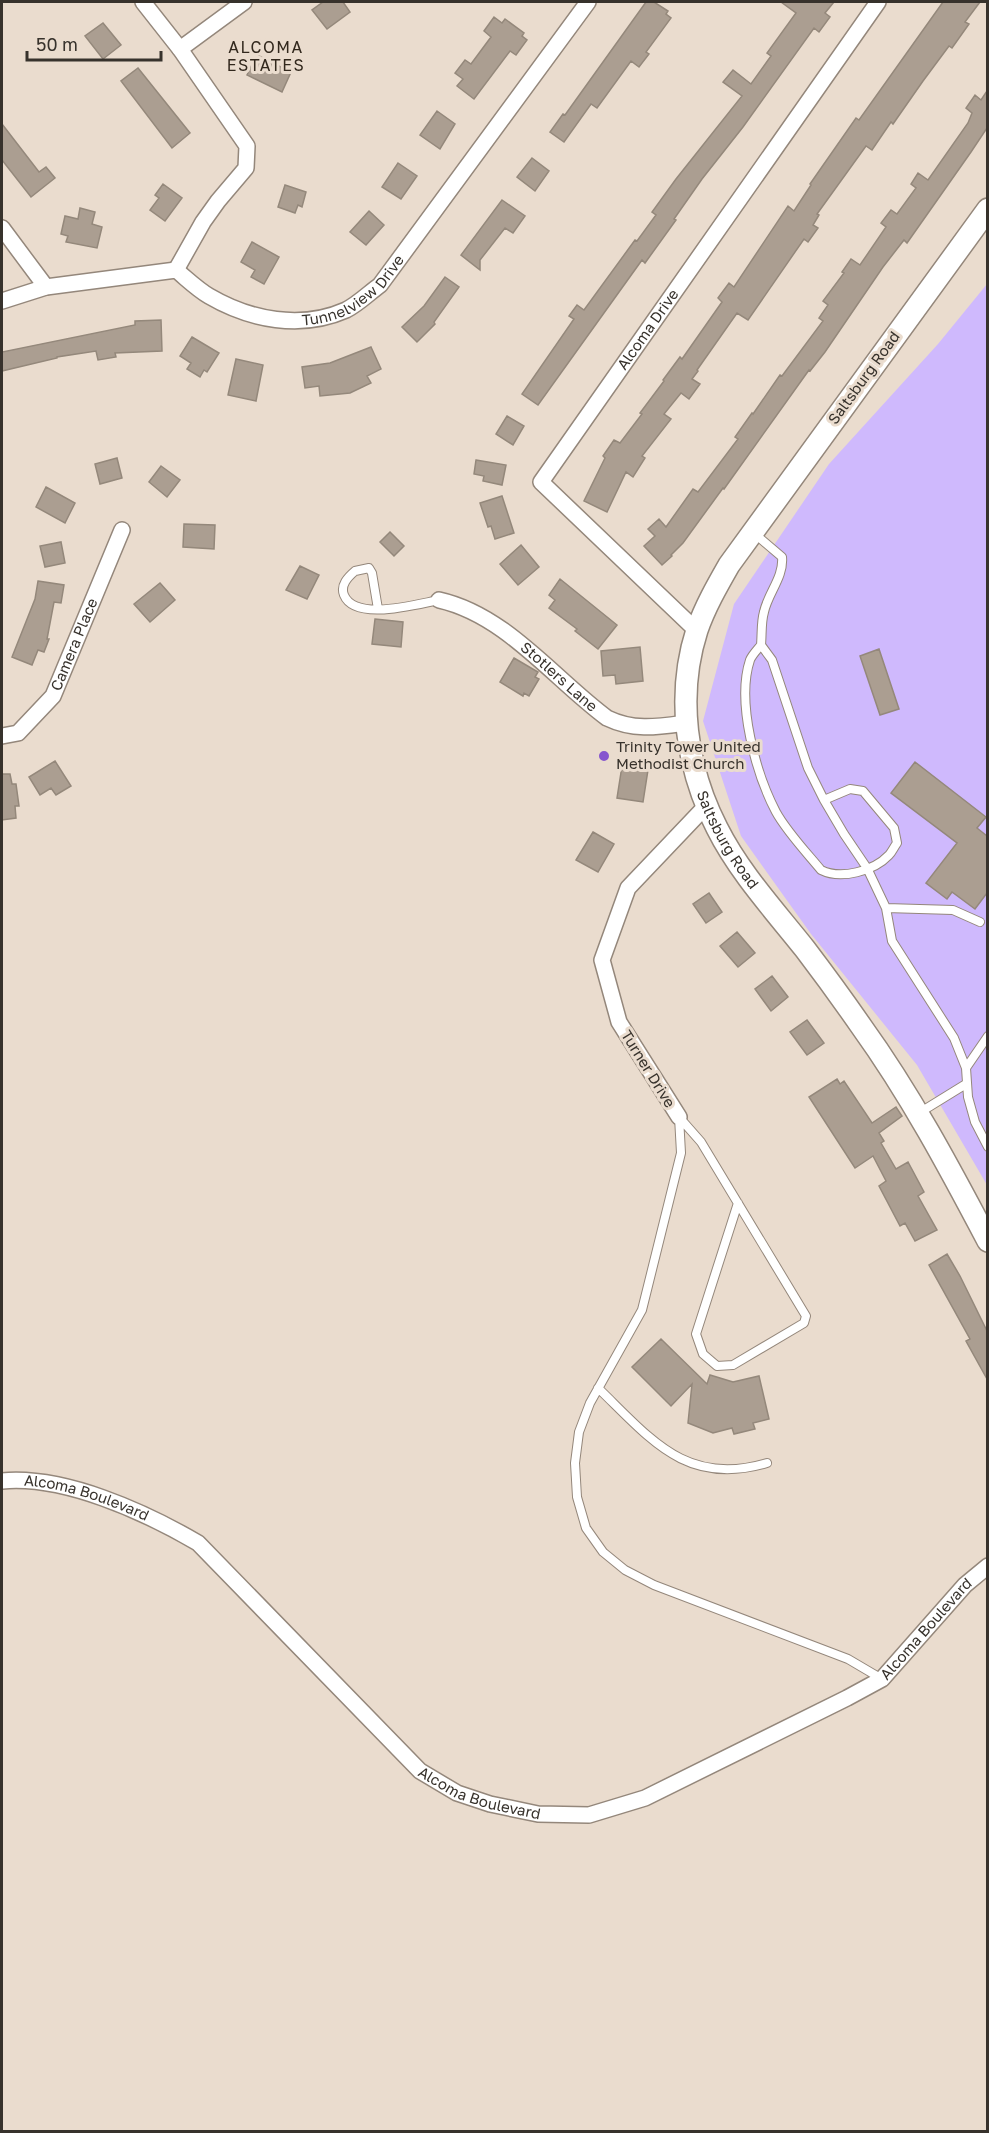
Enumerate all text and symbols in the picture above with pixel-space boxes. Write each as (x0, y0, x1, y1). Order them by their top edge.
scale bar (27, 24, 160, 62)
text: 50 m (36, 33, 78, 55)
district label: ALCOMA ESTATES (227, 37, 305, 75)
street label: Tunnelview Drive (301, 251, 407, 329)
street label: Alcoma Drive (613, 285, 682, 373)
street label: Saltsburg Road (824, 328, 903, 427)
street label: Camera Place (46, 595, 101, 693)
street label: Stotlers Lane (517, 637, 602, 715)
place label: Trinity Tower United Methodist Church (616, 737, 761, 772)
marker: Trinity Tower United Methodist Church (597, 749, 611, 763)
street label: Saltsburg Road (694, 788, 763, 892)
street label: Turner Drive (618, 1027, 680, 1111)
street label: Alcoma Boulevard (23, 1471, 152, 1524)
street label: Alcoma Boulevard (876, 1573, 975, 1683)
street label: Alcoma Boulevard (415, 1762, 542, 1822)

